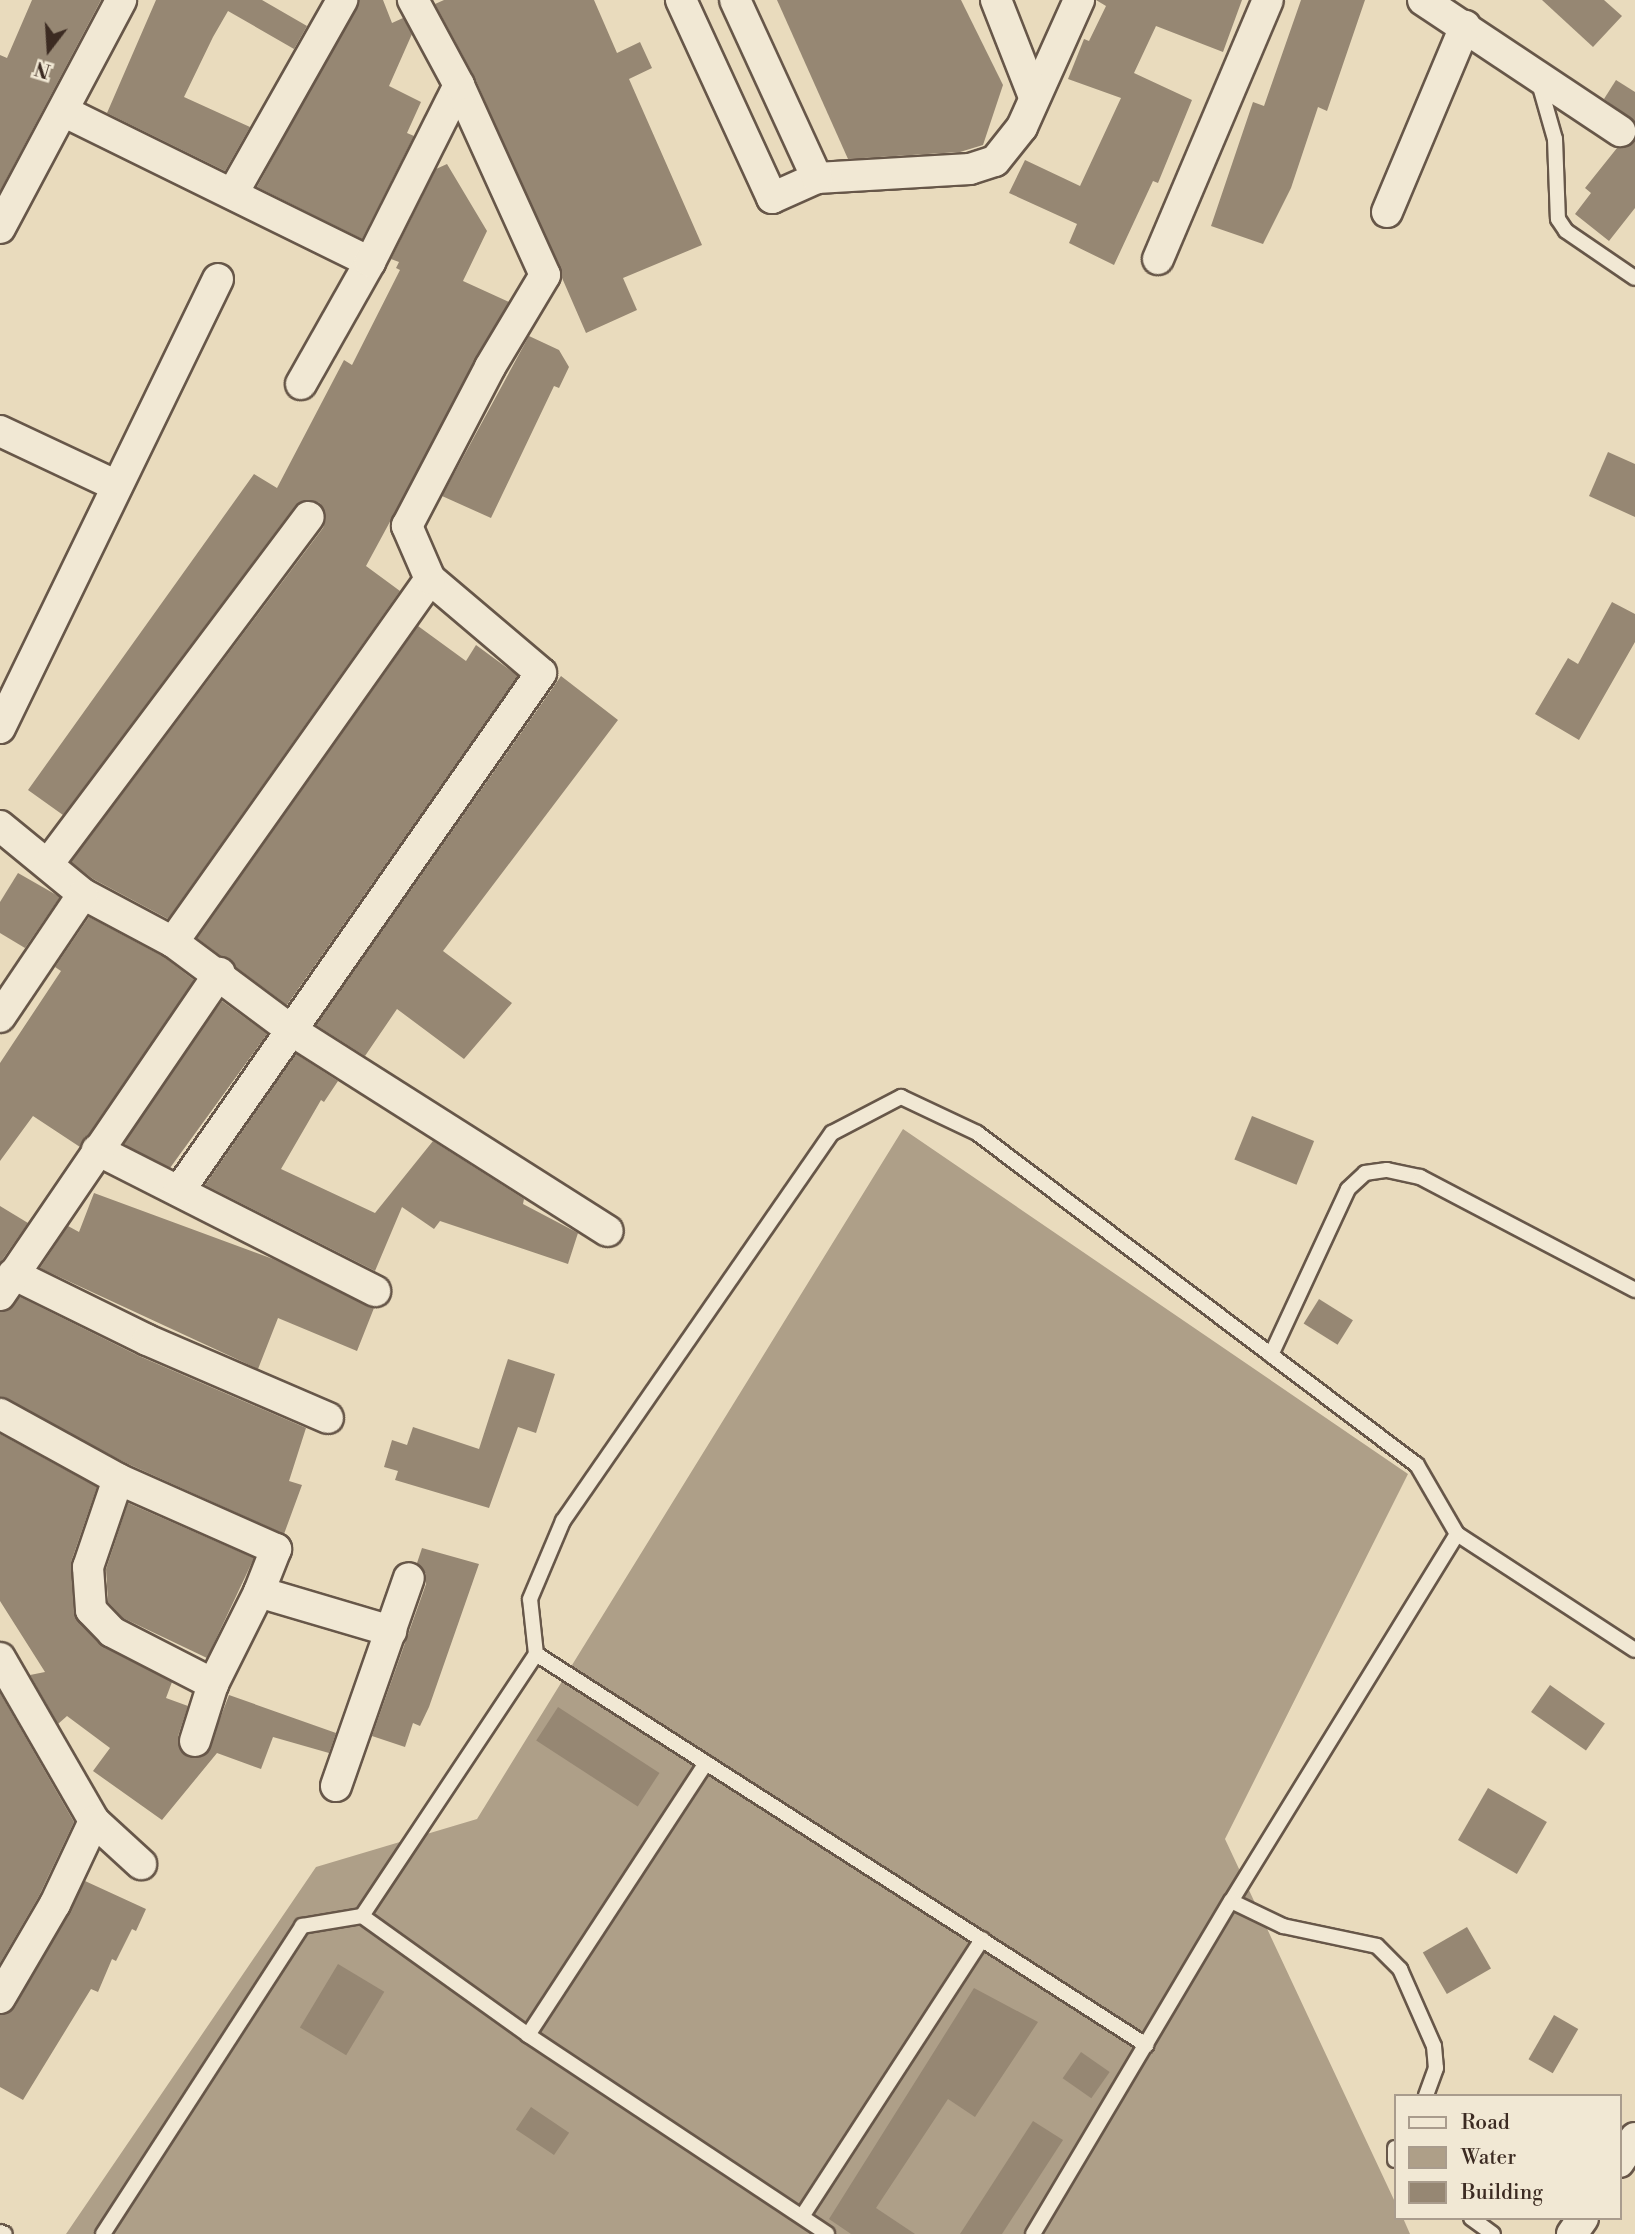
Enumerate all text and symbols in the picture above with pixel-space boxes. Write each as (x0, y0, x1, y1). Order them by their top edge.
north arrow (14, 14, 84, 84)
text: N (32, 55, 54, 83)
legend (1394, 2094, 1621, 2220)
text: Road (1461, 2110, 1510, 2136)
text: Water (1461, 2145, 1516, 2171)
text: Building (1461, 2180, 1543, 2206)

